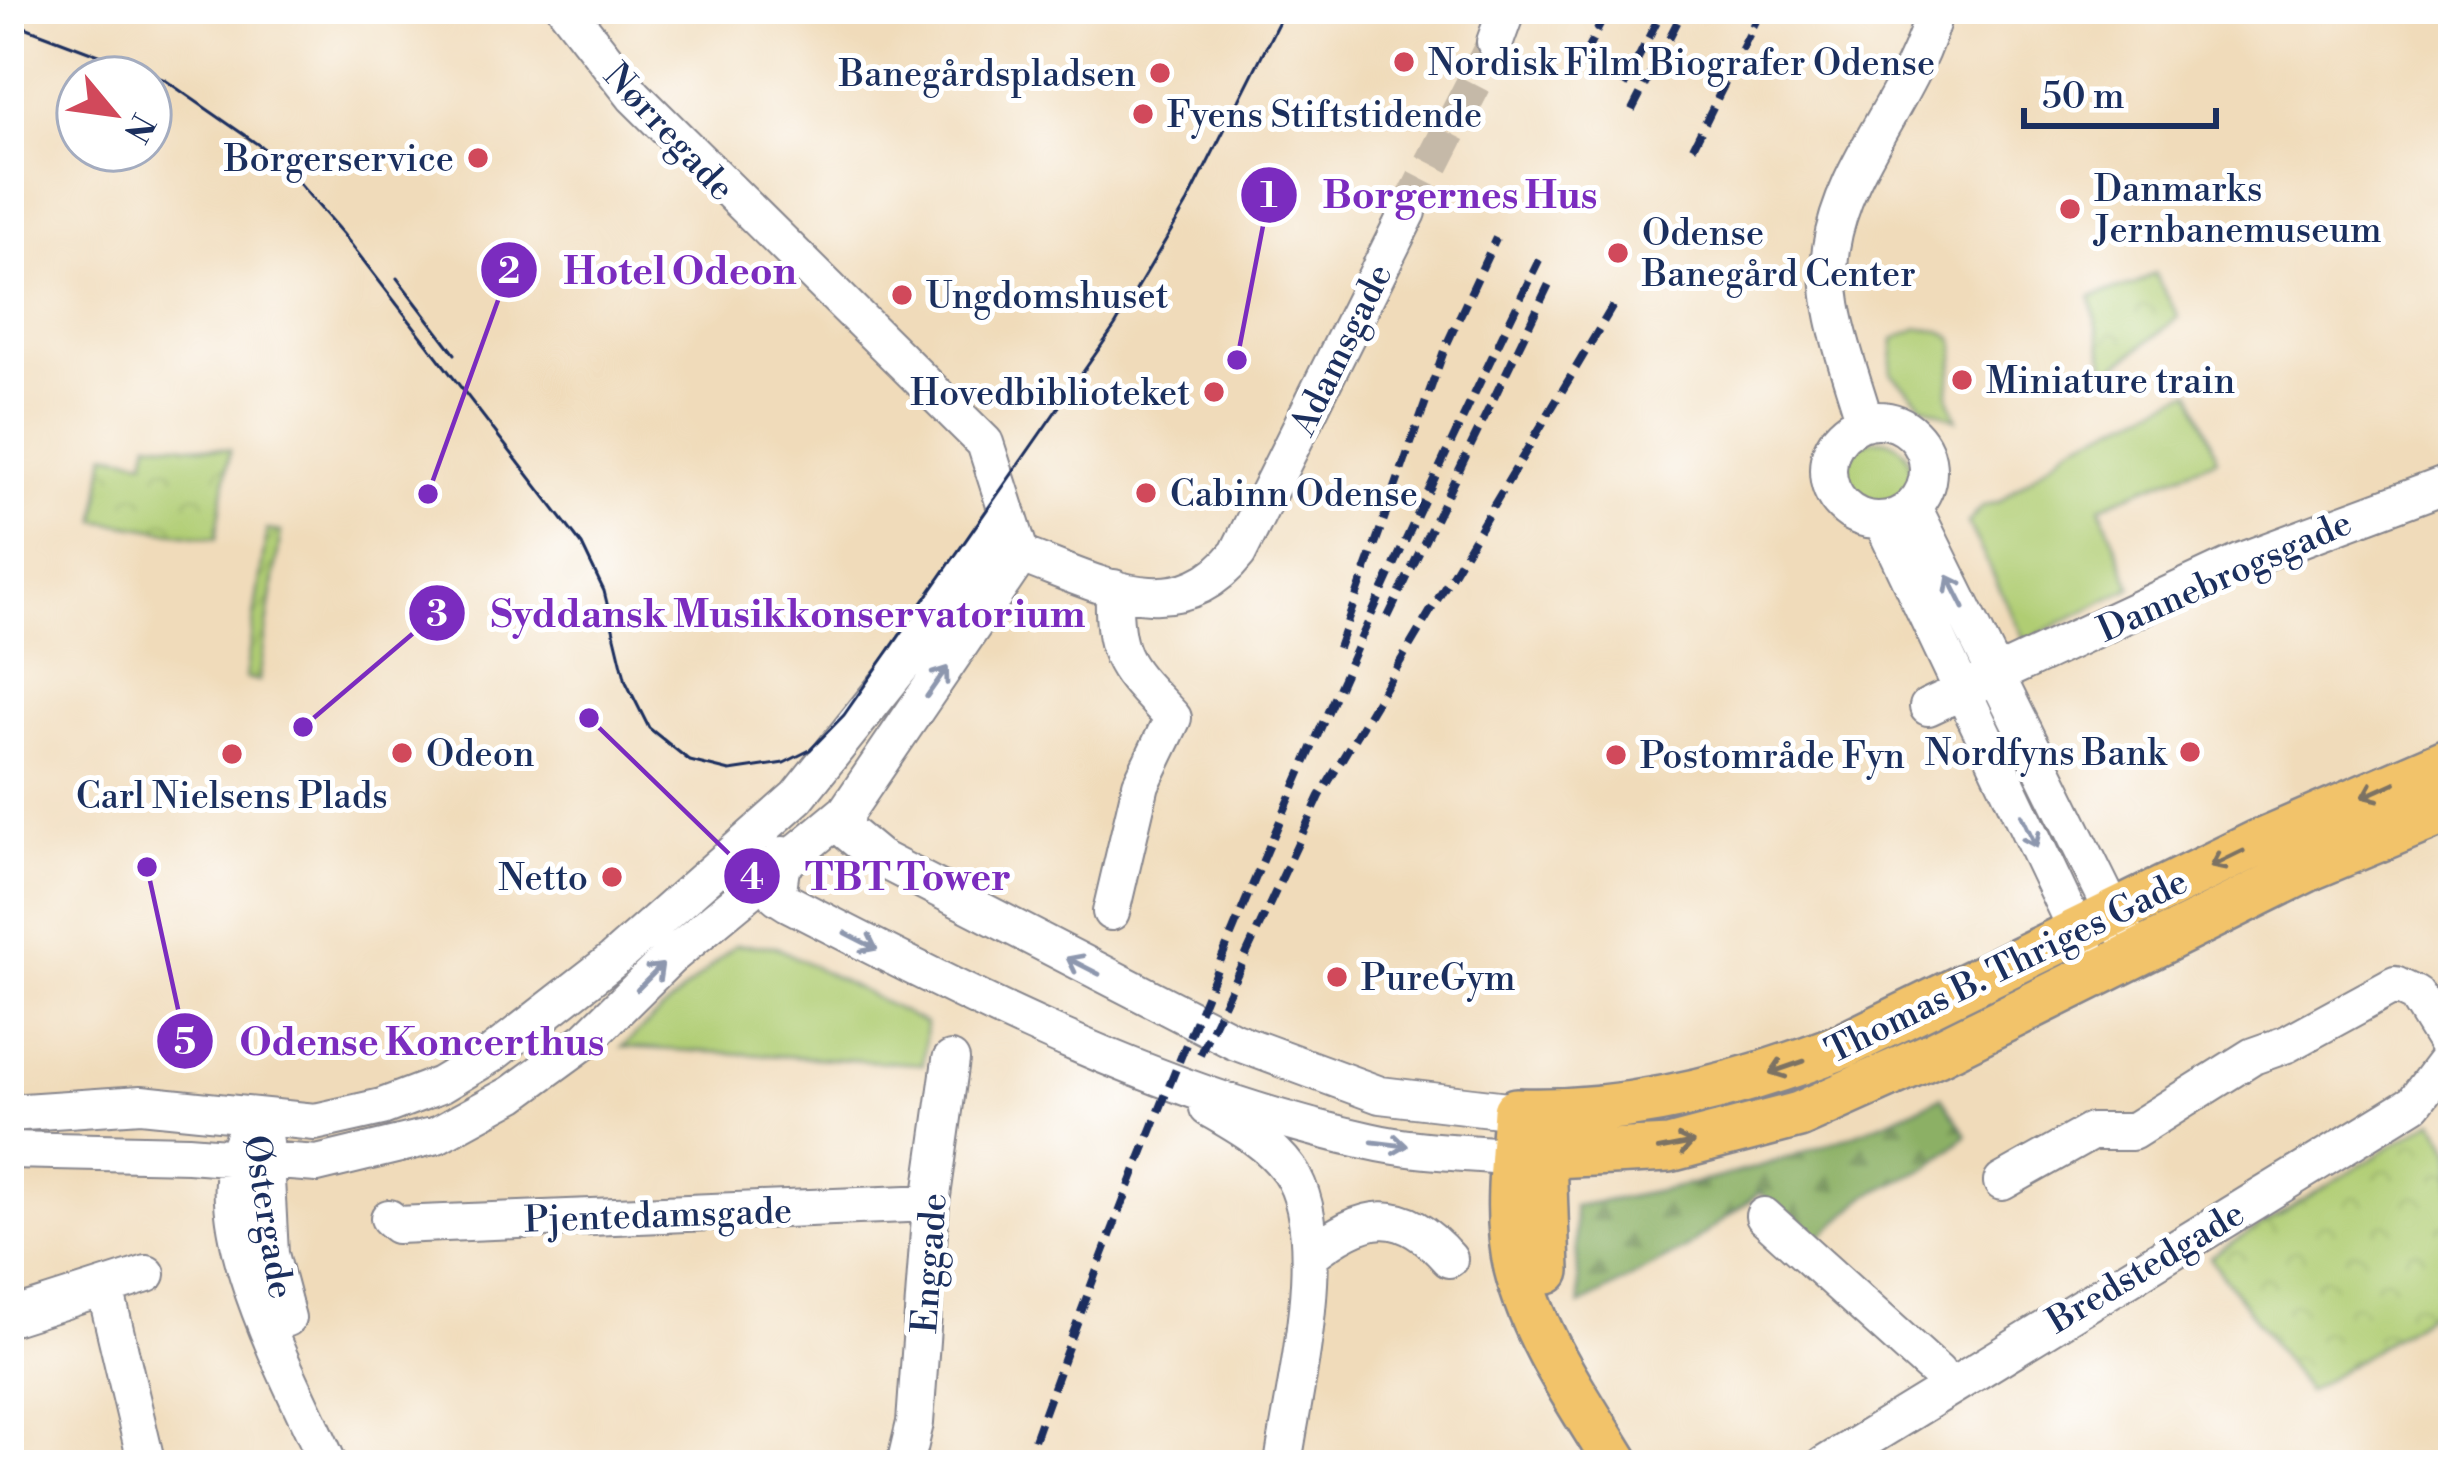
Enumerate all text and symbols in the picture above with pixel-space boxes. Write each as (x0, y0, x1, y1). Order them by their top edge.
place label: Nordisk Film Biografer Odense (1428, 42, 1935, 87)
marker: Nordisk Film Biografer Odense (1391, 49, 1417, 75)
place label: Banegårdspladsen (838, 53, 1136, 98)
north arrow (54, 54, 174, 174)
scale bar (2024, 54, 2216, 128)
street label: Nørregade (593, 55, 743, 211)
marker: Banegårdspladsen (1147, 60, 1173, 86)
text: 50 m (2042, 75, 2125, 120)
place label: Fyens Stiftstidende (1167, 94, 1482, 139)
marker: Fyens Stiftstidende (1130, 101, 1156, 127)
text: N (114, 106, 162, 149)
place label: Borgerservice (223, 138, 454, 183)
marker: Borgerservice (465, 145, 491, 171)
callout: Borgernes Hus (1239, 157, 1622, 232)
place label: Danmarks Jernbanemuseum (2092, 168, 2382, 254)
text: Borgernes Hus (1322, 172, 1598, 221)
text: 1 (1260, 174, 1278, 219)
marker: Danmarks Jernbanemuseum (2057, 196, 2083, 222)
place label: Odense Banegård Center (1641, 212, 1916, 298)
callout: Hotel Odeon (479, 233, 820, 308)
marker: Odense Banegård Center (1605, 240, 1631, 266)
text: Hotel Odeon (563, 248, 797, 297)
text: 2 (498, 250, 520, 295)
street label: Adamsgade (1281, 257, 1403, 444)
place label: Ungdomshuset (926, 275, 1169, 320)
marker: Ungdomshuset (889, 282, 915, 308)
place label: Miniature train (1986, 360, 2235, 405)
marker: Miniature train (1949, 367, 1975, 393)
place label: Hovedbiblioteket (910, 372, 1190, 417)
marker: Hovedbiblioteket (1201, 379, 1227, 405)
place label: Cabinn Odense (1170, 473, 1418, 518)
marker: Cabinn Odense (1133, 480, 1159, 506)
street label: Dannebrogsgade (2091, 501, 2359, 653)
one-way arrow (1944, 575, 1967, 610)
callout: Syddansk Musikkonservatorium (407, 576, 1110, 651)
text: Syddansk Musikkonservatorium (491, 591, 1086, 640)
text: 3 (426, 593, 448, 638)
one-way arrow (924, 666, 949, 699)
place label: Nordfyns Bank (1925, 732, 2168, 777)
place label: Odeon (426, 733, 534, 778)
place label: Postområde Fyn (1640, 735, 1905, 780)
marker: Nordfyns Bank (2177, 739, 2203, 765)
marker: Odeon (389, 740, 415, 766)
marker: Carl Nielsens Plads (219, 741, 245, 767)
marker: Postområde Fyn (1603, 742, 1629, 768)
place label: Carl Nielsens Plads (76, 775, 388, 820)
one-way arrow (2362, 780, 2398, 802)
one-way arrow (2019, 812, 2041, 848)
callout: TBT Tower (722, 838, 1035, 913)
one-way arrow (2210, 848, 2245, 871)
text: TBT Tower (805, 854, 1011, 903)
text: 4 (740, 856, 764, 901)
place label: Netto (498, 857, 588, 902)
street label: Thomas B. Thriges Gade (1819, 860, 2195, 1075)
marker: Netto (599, 864, 625, 890)
one-way arrow (842, 930, 878, 953)
one-way arrow (1065, 953, 1101, 976)
place label: PureGym (1361, 957, 1515, 1002)
one-way arrow (635, 963, 664, 992)
marker: PureGym (1324, 964, 1350, 990)
callout: Odense Koncerthus (155, 1004, 628, 1079)
text: Odense Koncerthus (239, 1019, 605, 1068)
text: 5 (174, 1021, 196, 1066)
one-way arrow (1770, 1058, 1807, 1079)
street label: Østergade (232, 1133, 303, 1302)
one-way arrow (1370, 1134, 1409, 1156)
one-way arrow (1656, 1134, 1695, 1156)
street label: Pjentedamsgade (523, 1189, 793, 1244)
street label: Enggade (903, 1192, 958, 1335)
street label: Bredstedgade (2039, 1192, 2253, 1345)

